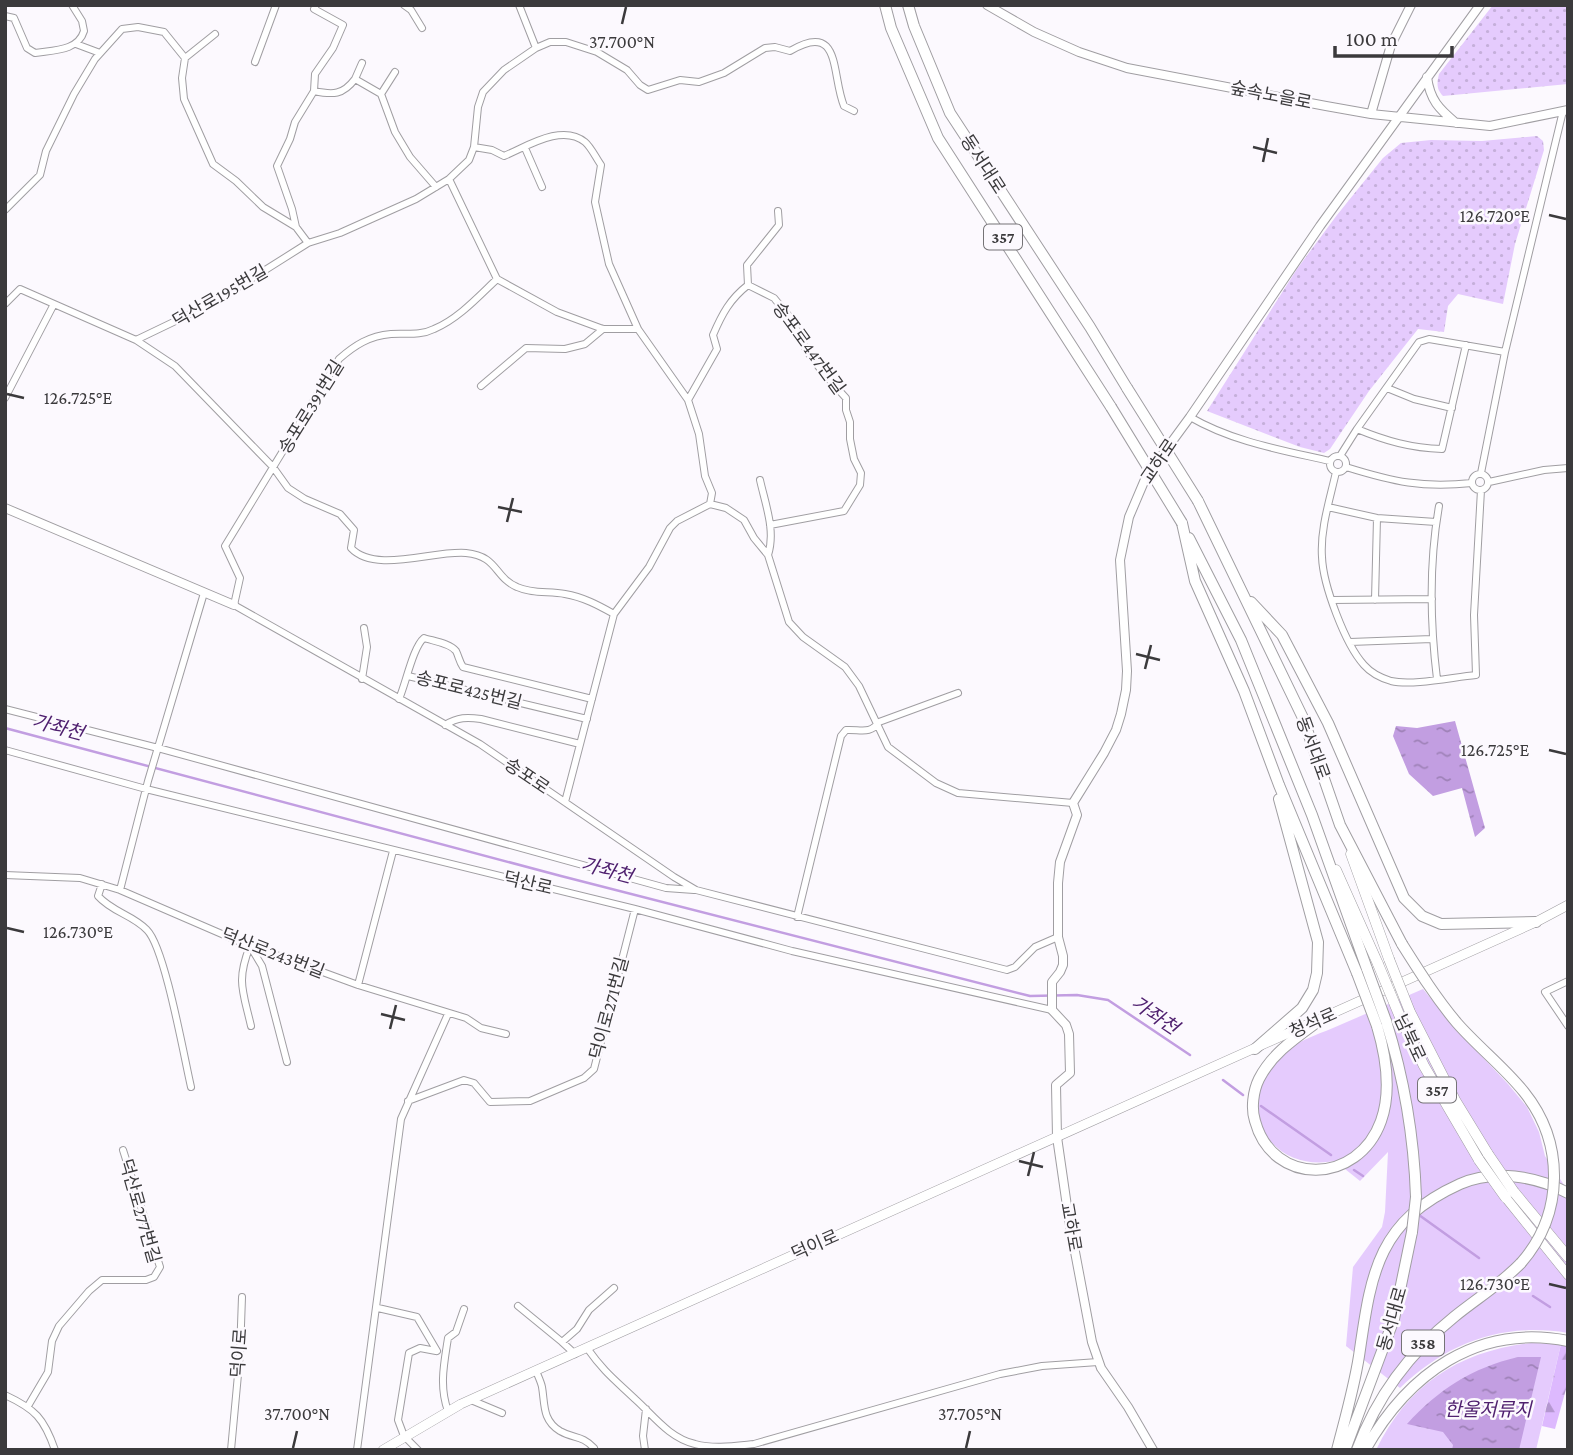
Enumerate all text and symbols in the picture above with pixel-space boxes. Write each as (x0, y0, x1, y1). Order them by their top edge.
scale bar (1335, 14, 1452, 58)
text: 100 m (1346, 27, 1398, 51)
text: 37.700°N (589, 32, 655, 52)
street label: 숲속노을로 (1228, 77, 1314, 113)
street label: 동서대로 (957, 131, 1009, 197)
text: 126.720°E (1460, 206, 1530, 226)
road number: 357 (984, 224, 1022, 249)
street label: 덕산로195번길 (169, 261, 271, 331)
street label: 송포로447번길 (769, 298, 849, 398)
street label: 송포로391번길 (274, 357, 348, 457)
text: 126.725°E (44, 388, 112, 408)
street label: 교하로 (1137, 435, 1181, 487)
street label: 송포로425번길 (414, 667, 524, 713)
water label: 가좌천 (30, 710, 88, 744)
street label: 동서대로 (1292, 713, 1334, 783)
text: 126.725°E (1461, 740, 1529, 760)
street label: 송포로 (501, 754, 553, 798)
water label: 가좌천 (579, 853, 637, 887)
street label: 덕산로 (502, 868, 554, 898)
text: 126.730°E (43, 922, 113, 942)
street label: 덕산로243번길 (219, 924, 327, 982)
street label: 덕이로271번길 (586, 955, 632, 1061)
water label: 가좌천 (1127, 992, 1184, 1039)
street label: 청석로 (1286, 1004, 1340, 1042)
street label: 남북로 (1390, 1011, 1430, 1065)
road number: 357 (1418, 1078, 1456, 1102)
street label: 덕산로277번길 (116, 1156, 164, 1266)
street label: 교하로 (1057, 1201, 1085, 1253)
street label: 덕이로 (788, 1226, 842, 1264)
text: 126.730°E (1460, 1274, 1530, 1294)
street label: 동서대로 (1373, 1284, 1411, 1354)
street label: 덕이로 (227, 1328, 251, 1378)
road number: 358 (1402, 1330, 1444, 1356)
water label: 한울저류지 (1444, 1399, 1533, 1420)
text: 37.700°N (264, 1404, 330, 1424)
text: 37.705°N (938, 1404, 1002, 1424)

